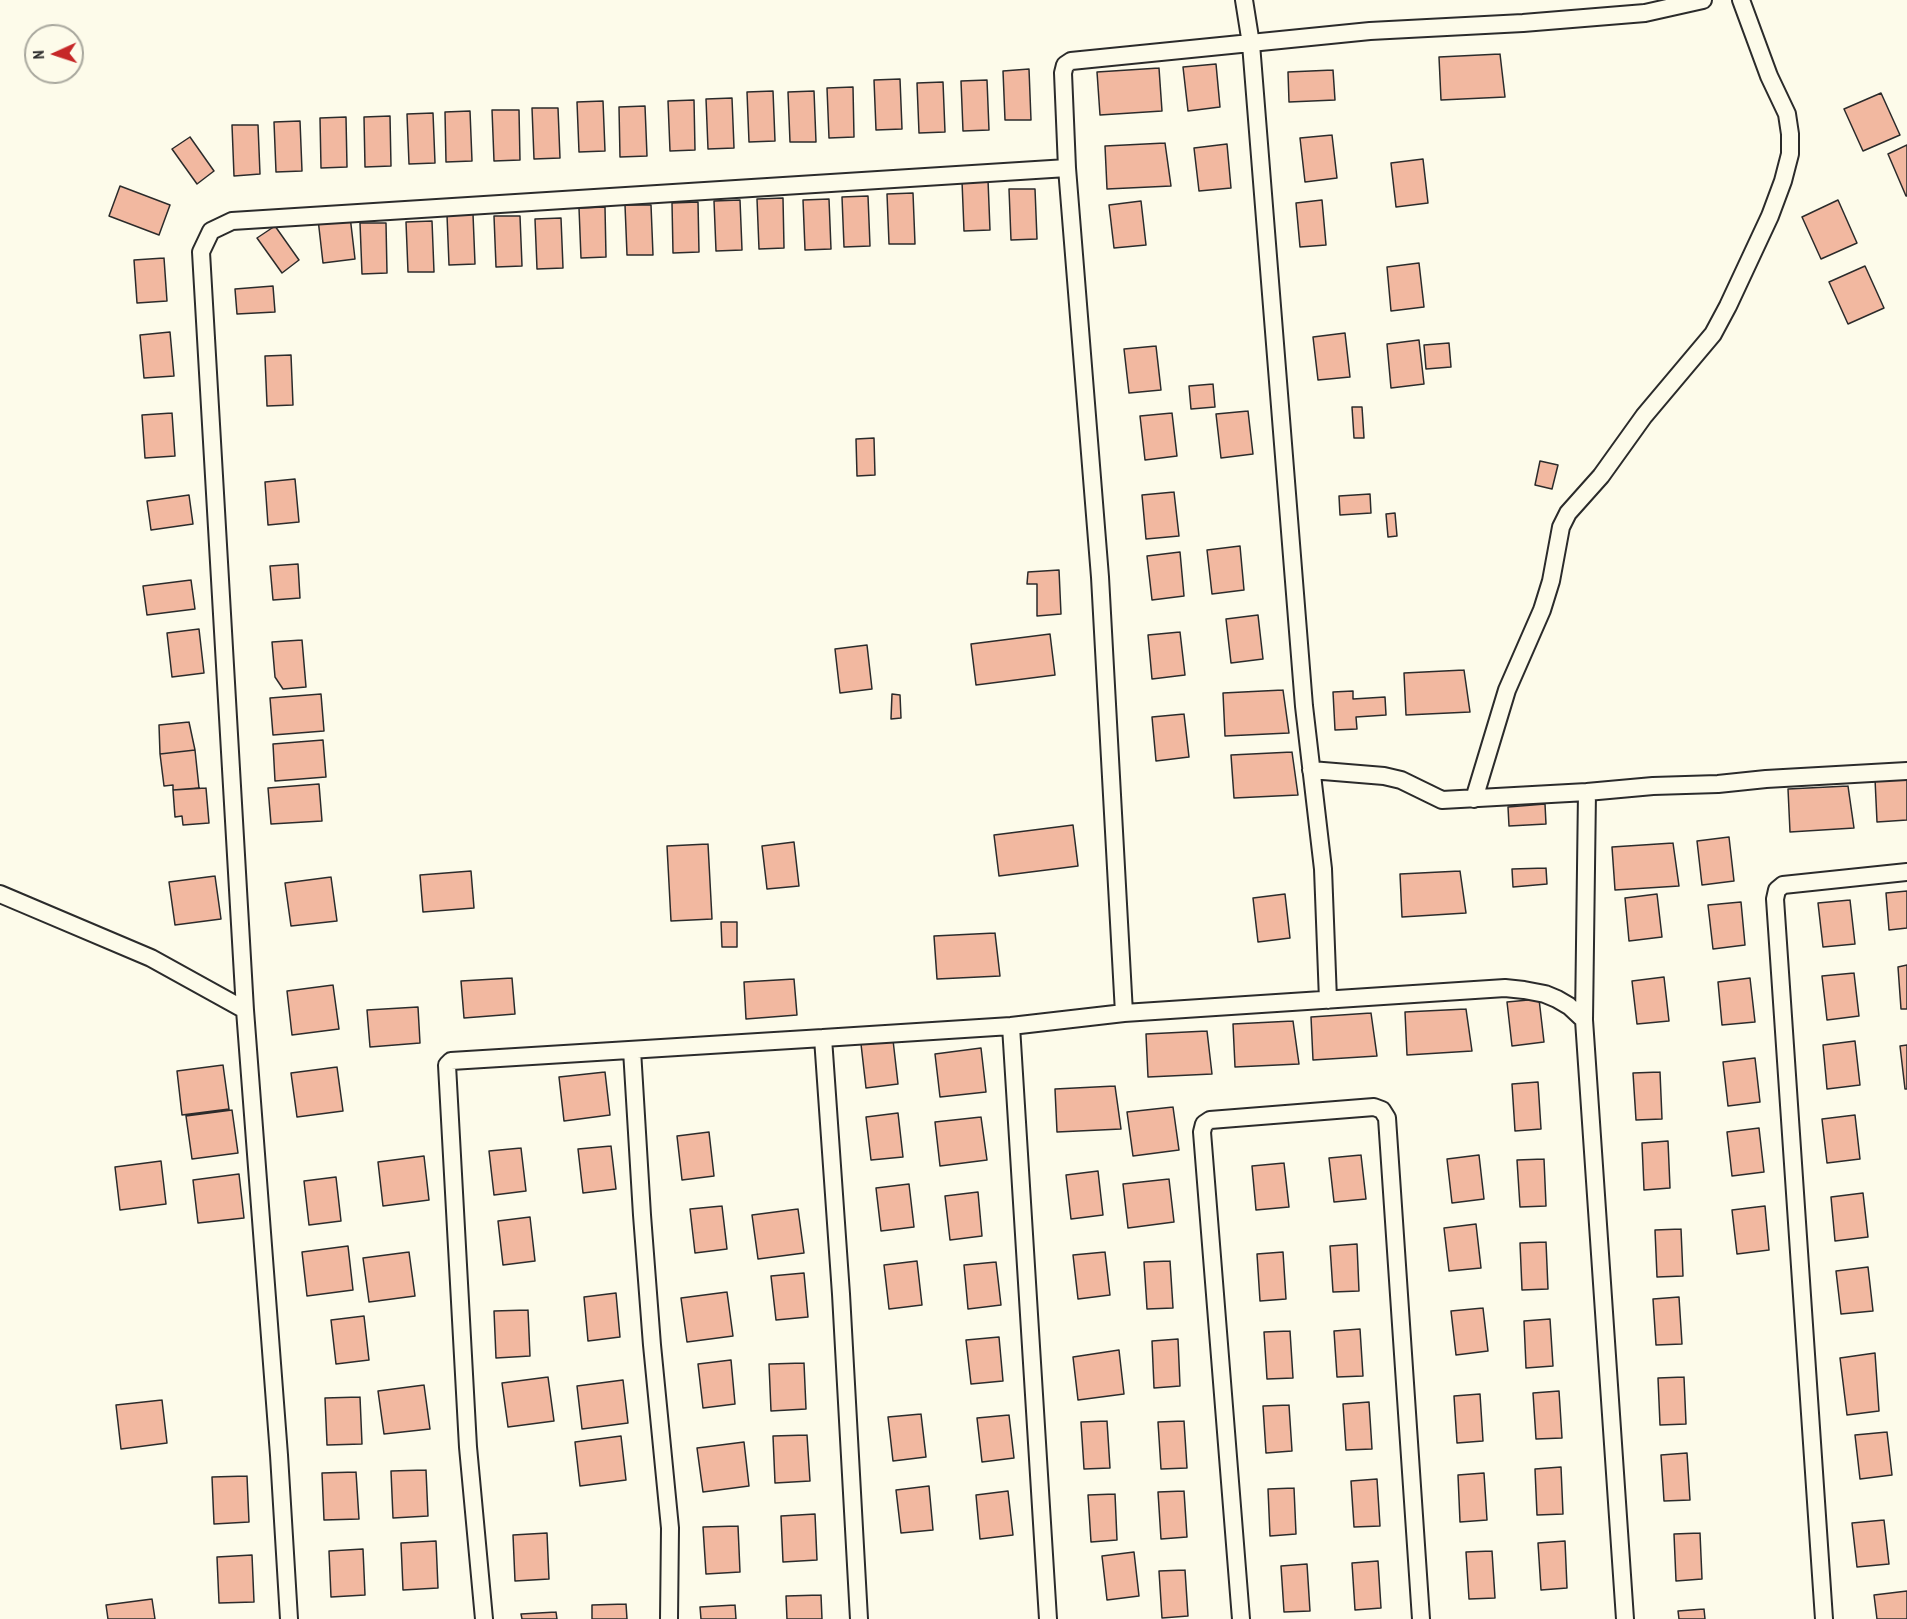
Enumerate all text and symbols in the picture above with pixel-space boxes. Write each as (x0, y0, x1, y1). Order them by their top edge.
north arrow (24, 24, 84, 84)
text: N (28, 50, 48, 60)

